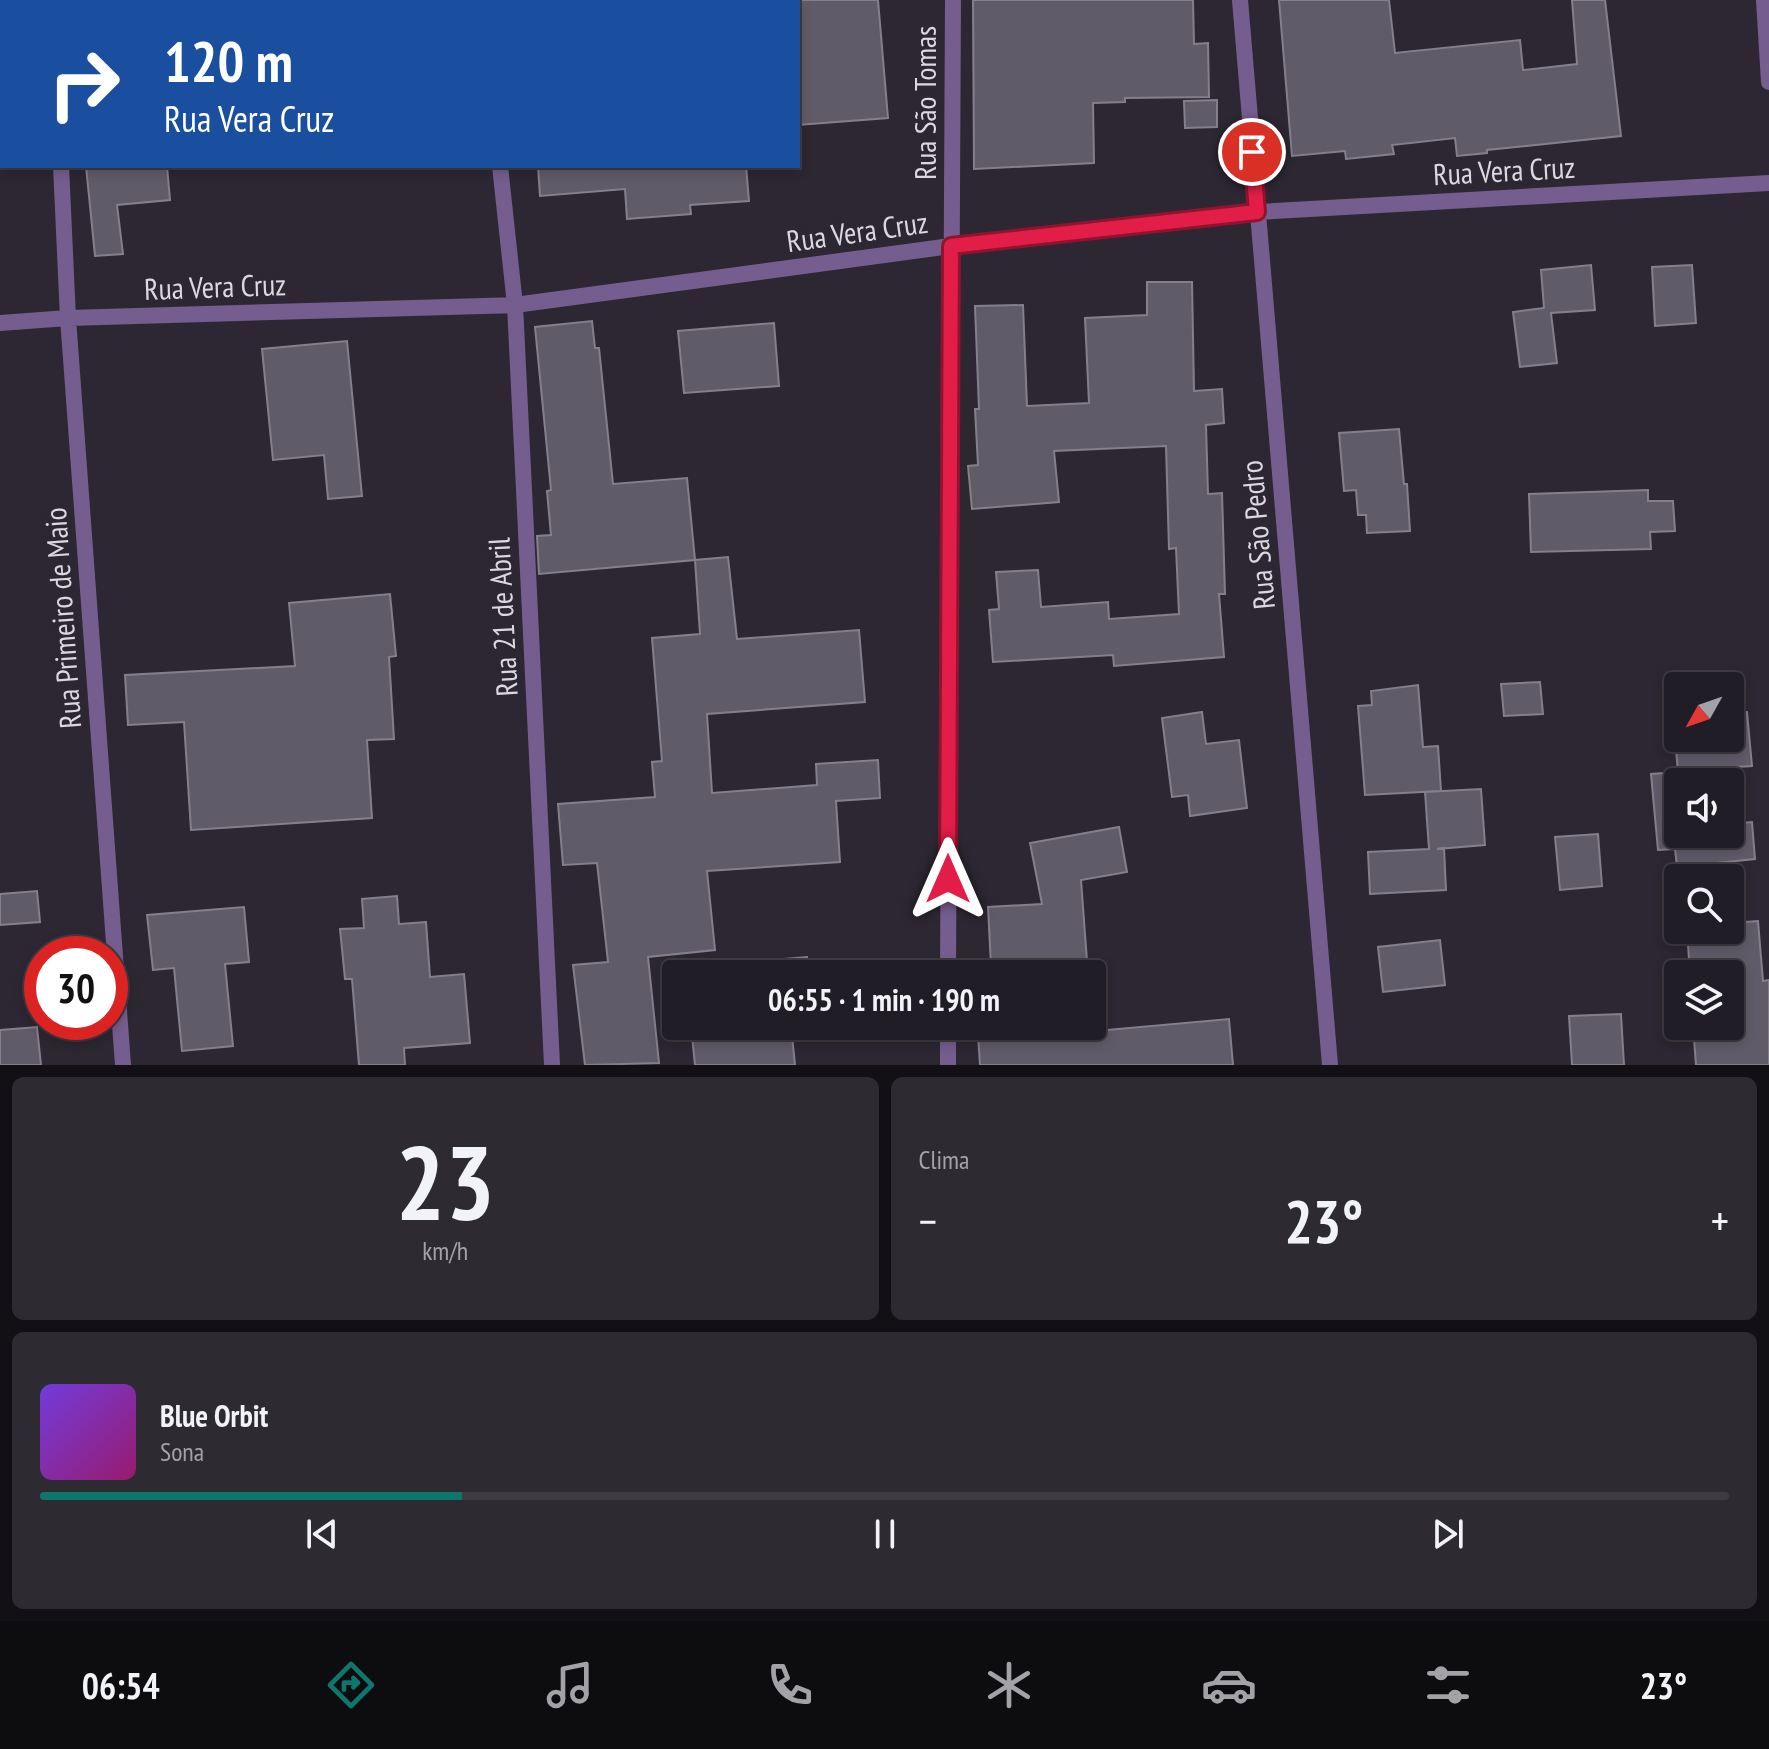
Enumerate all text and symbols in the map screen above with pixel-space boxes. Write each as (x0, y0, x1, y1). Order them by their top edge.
text: 120 m (164, 25, 293, 97)
street label: Rua São Tomas (905, 26, 944, 180)
icon: right (32, 32, 136, 136)
text: Rua Vera Cruz (164, 95, 334, 142)
pin (1218, 118, 1286, 186)
icon: arrive (1230, 130, 1274, 174)
street label: Rua Vera Cruz (1432, 147, 1576, 193)
street label: Rua Vera Cruz (784, 202, 930, 260)
street label: Rua Vera Cruz (143, 264, 287, 308)
street label: Rua São Pedro (1231, 459, 1283, 611)
street label: Rua Primeiro de Maio (35, 506, 89, 730)
street label: Rua 21 de Abril (478, 537, 526, 697)
north arrow (1664, 672, 1744, 752)
map controls (1664, 672, 1744, 1040)
button: sound (1664, 768, 1744, 848)
position arrow (906, 837, 990, 921)
button: search (1664, 864, 1744, 944)
speed limit sign: 30 (24, 936, 128, 1040)
button: layers (1664, 960, 1744, 1040)
text: 06:55 · 1 min · 190 m (768, 980, 1000, 1019)
text: 23 (396, 1114, 495, 1249)
text: Clima (919, 1143, 969, 1176)
text: 23° (1284, 1182, 1363, 1260)
text: − (919, 1192, 937, 1249)
text: + (1711, 1192, 1729, 1249)
text: km/h (422, 1234, 468, 1267)
text: Blue Orbit (160, 1396, 268, 1435)
text: Sona (160, 1435, 204, 1468)
icon: previous (300, 1512, 344, 1556)
icon: pause (863, 1512, 907, 1556)
icon: next (1426, 1512, 1470, 1556)
icon: directions (323, 1657, 379, 1713)
icon: music (542, 1657, 598, 1713)
icon: phone (762, 1657, 818, 1713)
icon: climate (981, 1657, 1037, 1713)
icon: car (1201, 1657, 1257, 1713)
icon: filters (1420, 1657, 1476, 1713)
text: 06:54 (82, 1662, 160, 1709)
text: 23° (1640, 1662, 1687, 1709)

